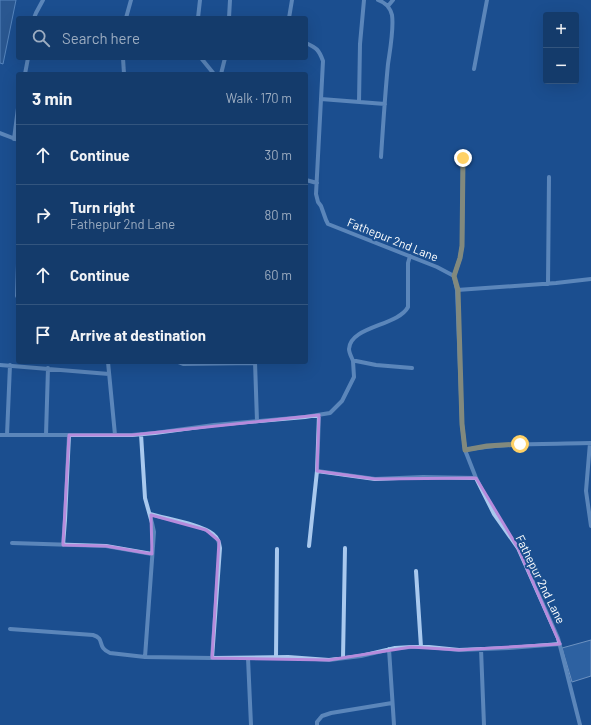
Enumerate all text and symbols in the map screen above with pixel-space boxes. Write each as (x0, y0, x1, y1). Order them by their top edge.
map controls (543, 12, 579, 84)
button: + (543, 12, 579, 48)
search box (16, 16, 308, 60)
icon: search (30, 27, 52, 49)
text: Search here (62, 29, 140, 47)
button: − (543, 48, 579, 84)
text: 3 min (32, 88, 72, 108)
text: Walk · 170 m (226, 90, 292, 106)
icon: ahead (32, 144, 54, 166)
text: Continue (70, 146, 130, 164)
text: 30 m (265, 147, 292, 163)
route end (454, 149, 472, 167)
text: Turn right (70, 198, 135, 216)
icon: right (32, 204, 54, 226)
text: 80 m (265, 207, 292, 223)
street label: Fathepur 2nd Lane (345, 214, 441, 264)
text: Fathepur 2nd Lane (70, 216, 175, 232)
icon: ahead (32, 264, 54, 286)
text: Continue (70, 266, 130, 284)
text: 60 m (265, 267, 292, 283)
icon: arrive (32, 324, 54, 346)
text: Arrive at destination (70, 326, 206, 344)
route start (511, 435, 529, 453)
street label: Fathepur 2nd Lane (513, 532, 569, 626)

